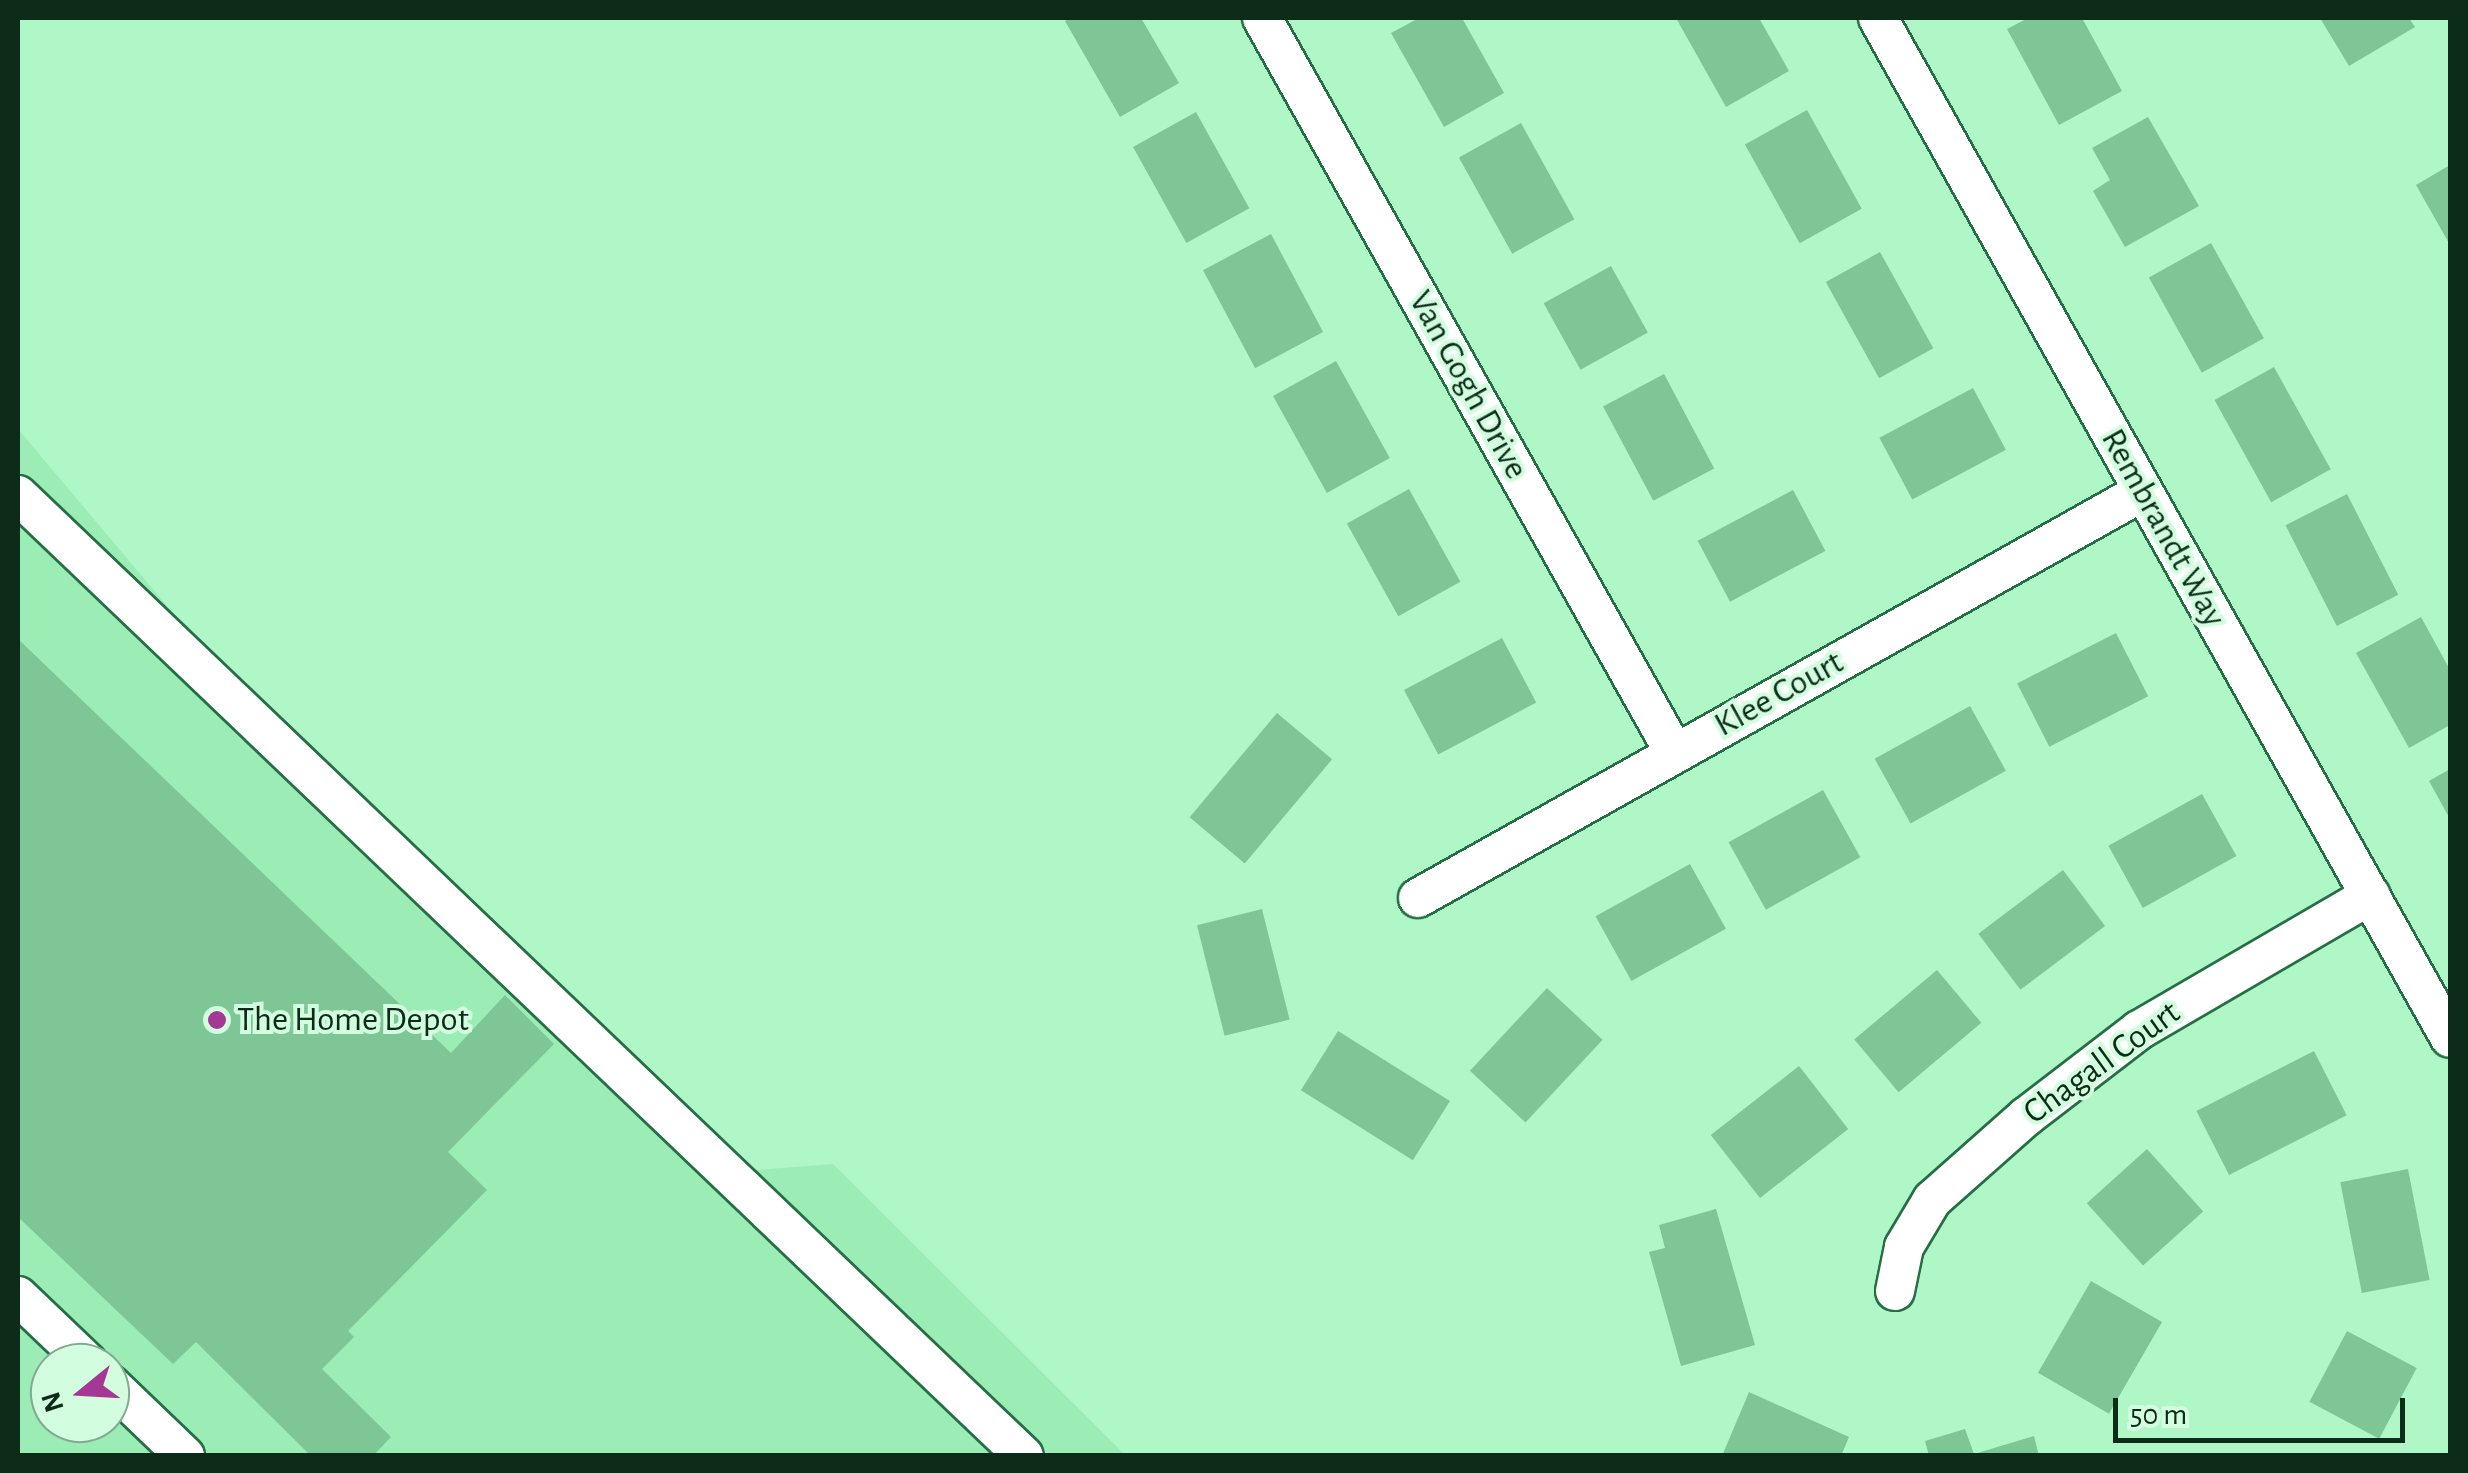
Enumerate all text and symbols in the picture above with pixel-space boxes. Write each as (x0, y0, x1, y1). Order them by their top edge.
street label: Van Gogh Drive (1399, 284, 1537, 486)
street label: Rembrandt Way (2091, 422, 2235, 634)
street label: Klee Court (1707, 642, 1851, 746)
street label: Chagall Court (2016, 992, 2188, 1134)
place label: The Home Depot (237, 999, 469, 1041)
marker: The Home Depot (206, 1009, 228, 1031)
north arrow (30, 1343, 130, 1443)
scale bar (2118, 1378, 2410, 1440)
text: N (37, 1388, 70, 1415)
text: 50 m (2130, 1400, 2187, 1430)

